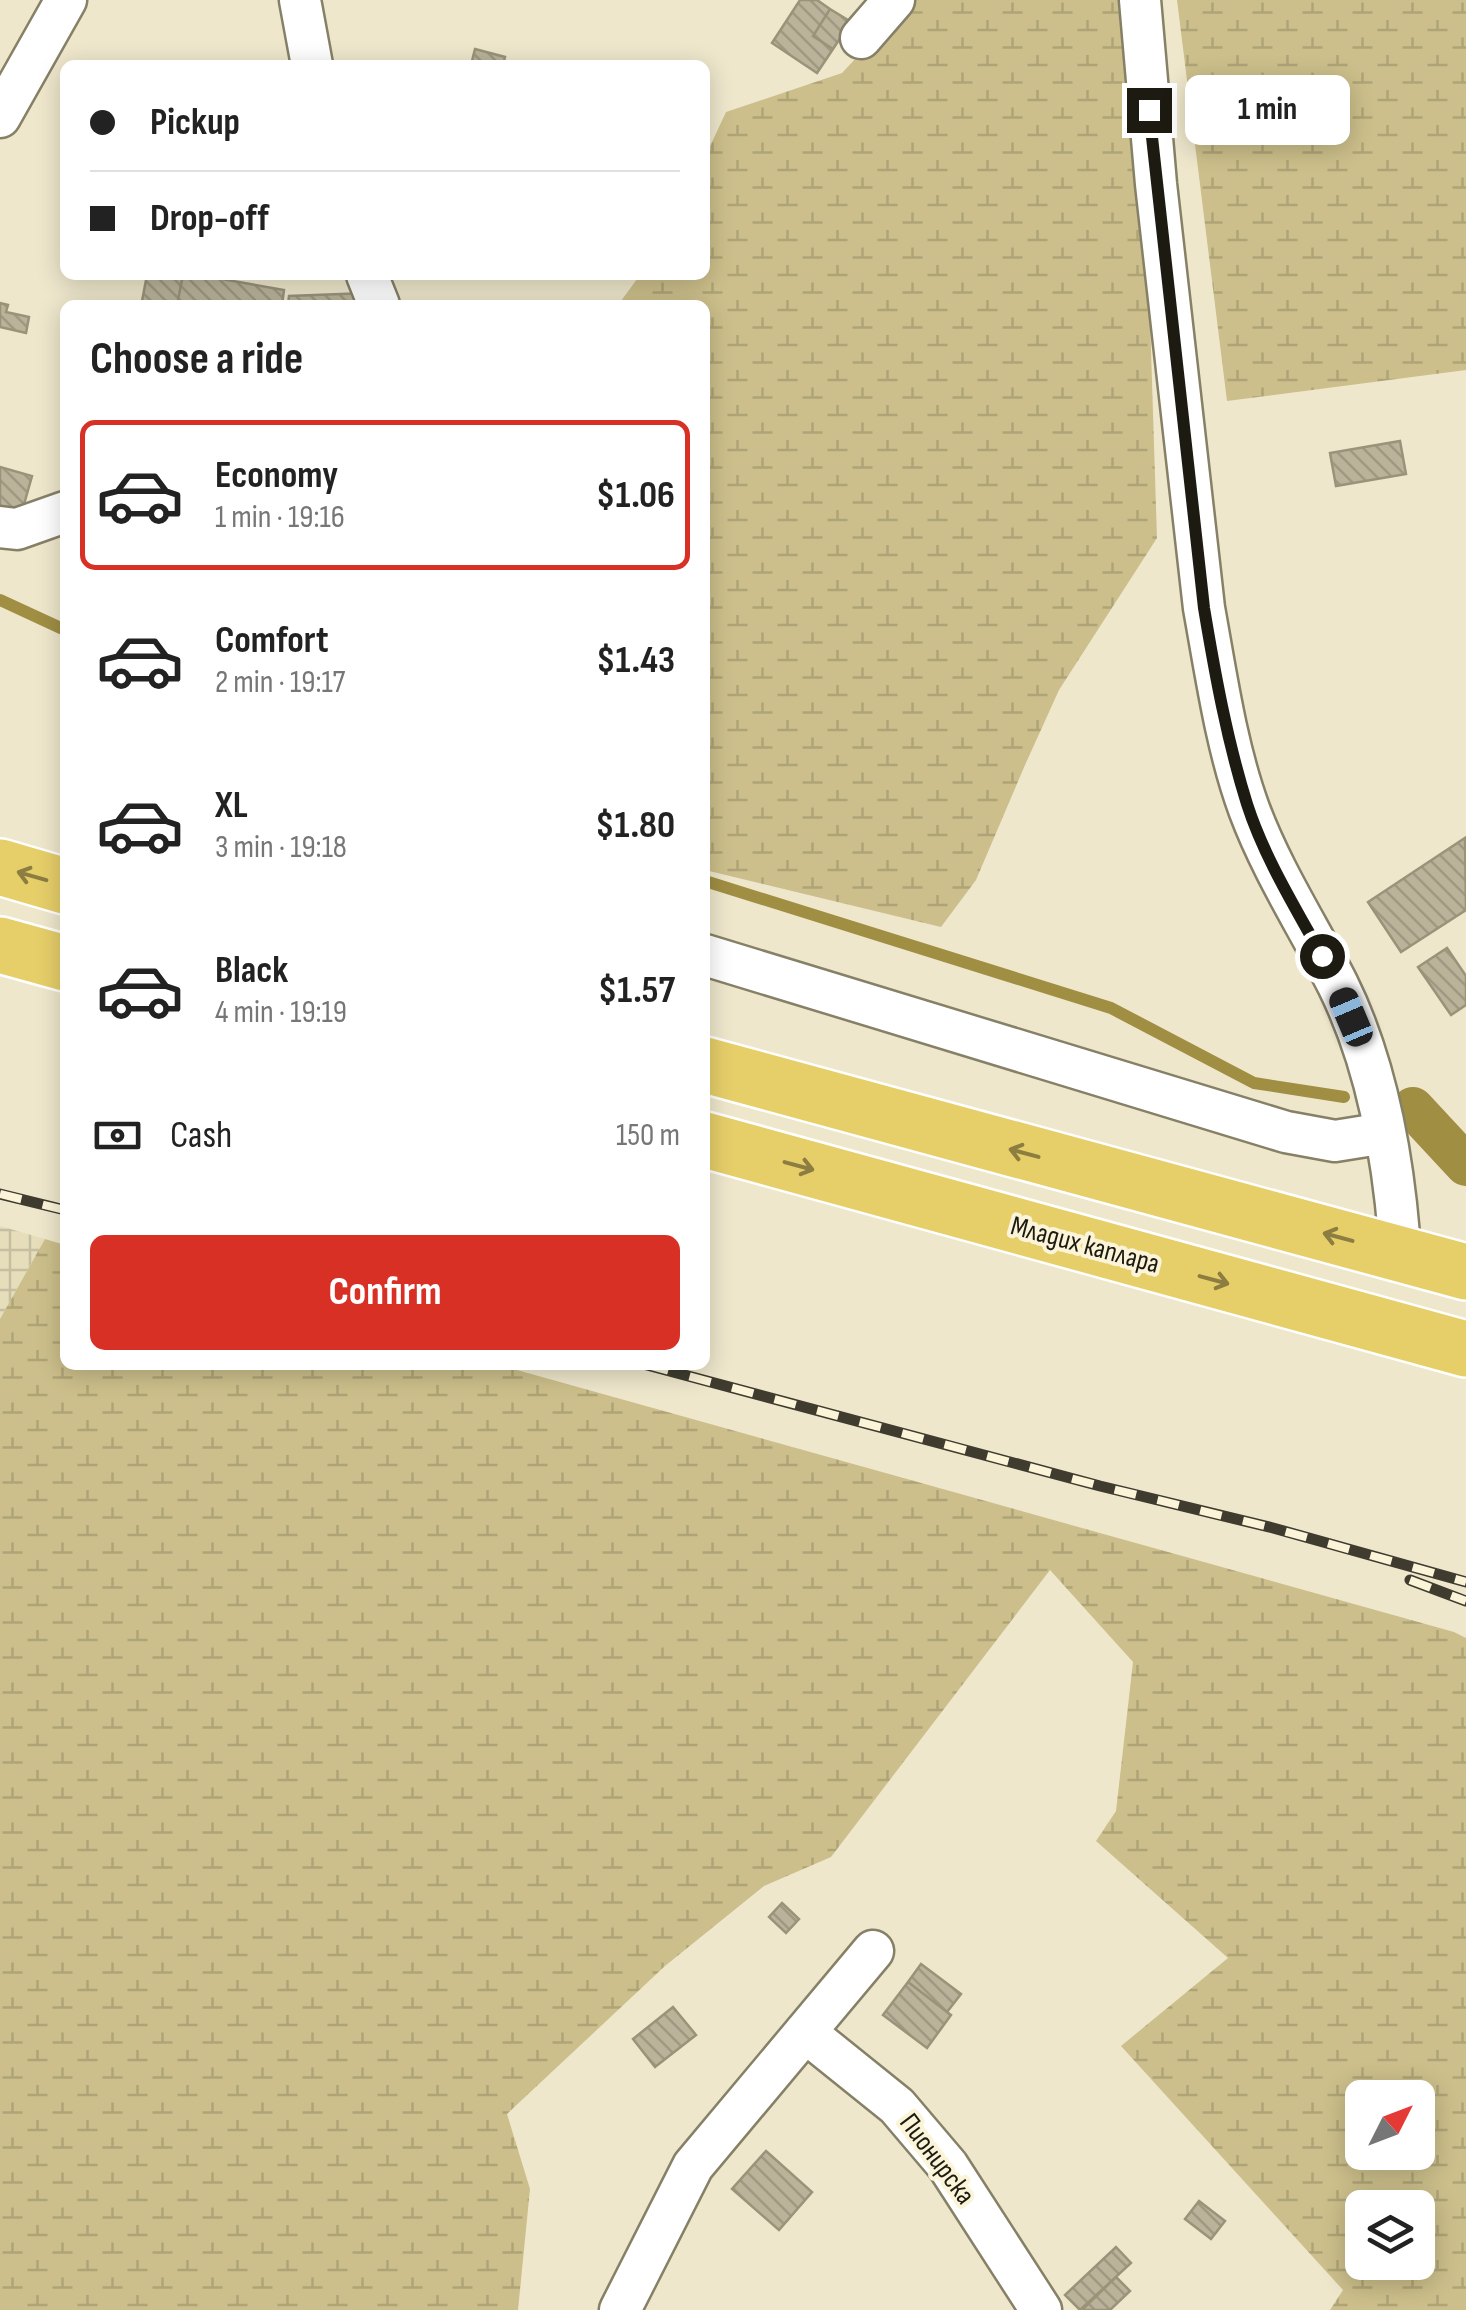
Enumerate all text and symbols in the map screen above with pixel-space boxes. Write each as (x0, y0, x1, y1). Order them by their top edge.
callout: 1 min (1184, 75, 1349, 145)
route end (1127, 88, 1172, 133)
text: 1 min (1238, 90, 1297, 129)
text: Pickup (150, 100, 240, 145)
text: Drop-off (150, 196, 269, 241)
text: Choose a ride (90, 332, 303, 387)
icon: car (95, 450, 185, 540)
text: Economy (215, 453, 338, 498)
text: $1.06 (596, 473, 675, 518)
text: 1 min · 19:16 (215, 498, 345, 537)
icon: car (95, 615, 185, 705)
text: Comfort (215, 618, 329, 663)
text: $1.43 (596, 638, 675, 683)
text: 2 min · 19:17 (215, 663, 345, 702)
icon: car (95, 780, 185, 870)
text: XL (215, 783, 248, 828)
text: $1.80 (595, 803, 675, 848)
text: 3 min · 19:18 (215, 828, 347, 867)
one-way arrow (17, 866, 49, 885)
route start (1300, 934, 1345, 979)
icon: car (95, 945, 185, 1035)
text: Black (215, 948, 288, 993)
text: $1.57 (598, 968, 675, 1013)
car (1325, 984, 1377, 1050)
text: 4 min · 19:19 (215, 993, 347, 1032)
icon: cash (90, 1108, 145, 1163)
text: Cash (170, 1113, 232, 1158)
text: 150 m (616, 1116, 680, 1155)
one-way arrow (1009, 1142, 1040, 1161)
one-way arrow (783, 1158, 814, 1176)
street label: Младих каплара (1007, 1209, 1163, 1281)
one-way arrow (1323, 1227, 1354, 1246)
button: Confirm (90, 1235, 680, 1350)
one-way arrow (1198, 1271, 1229, 1290)
north arrow (1345, 2080, 1435, 2170)
map controls (1345, 2080, 1435, 2280)
street label: Пионирска (892, 2107, 982, 2211)
button: layers (1345, 2190, 1435, 2280)

